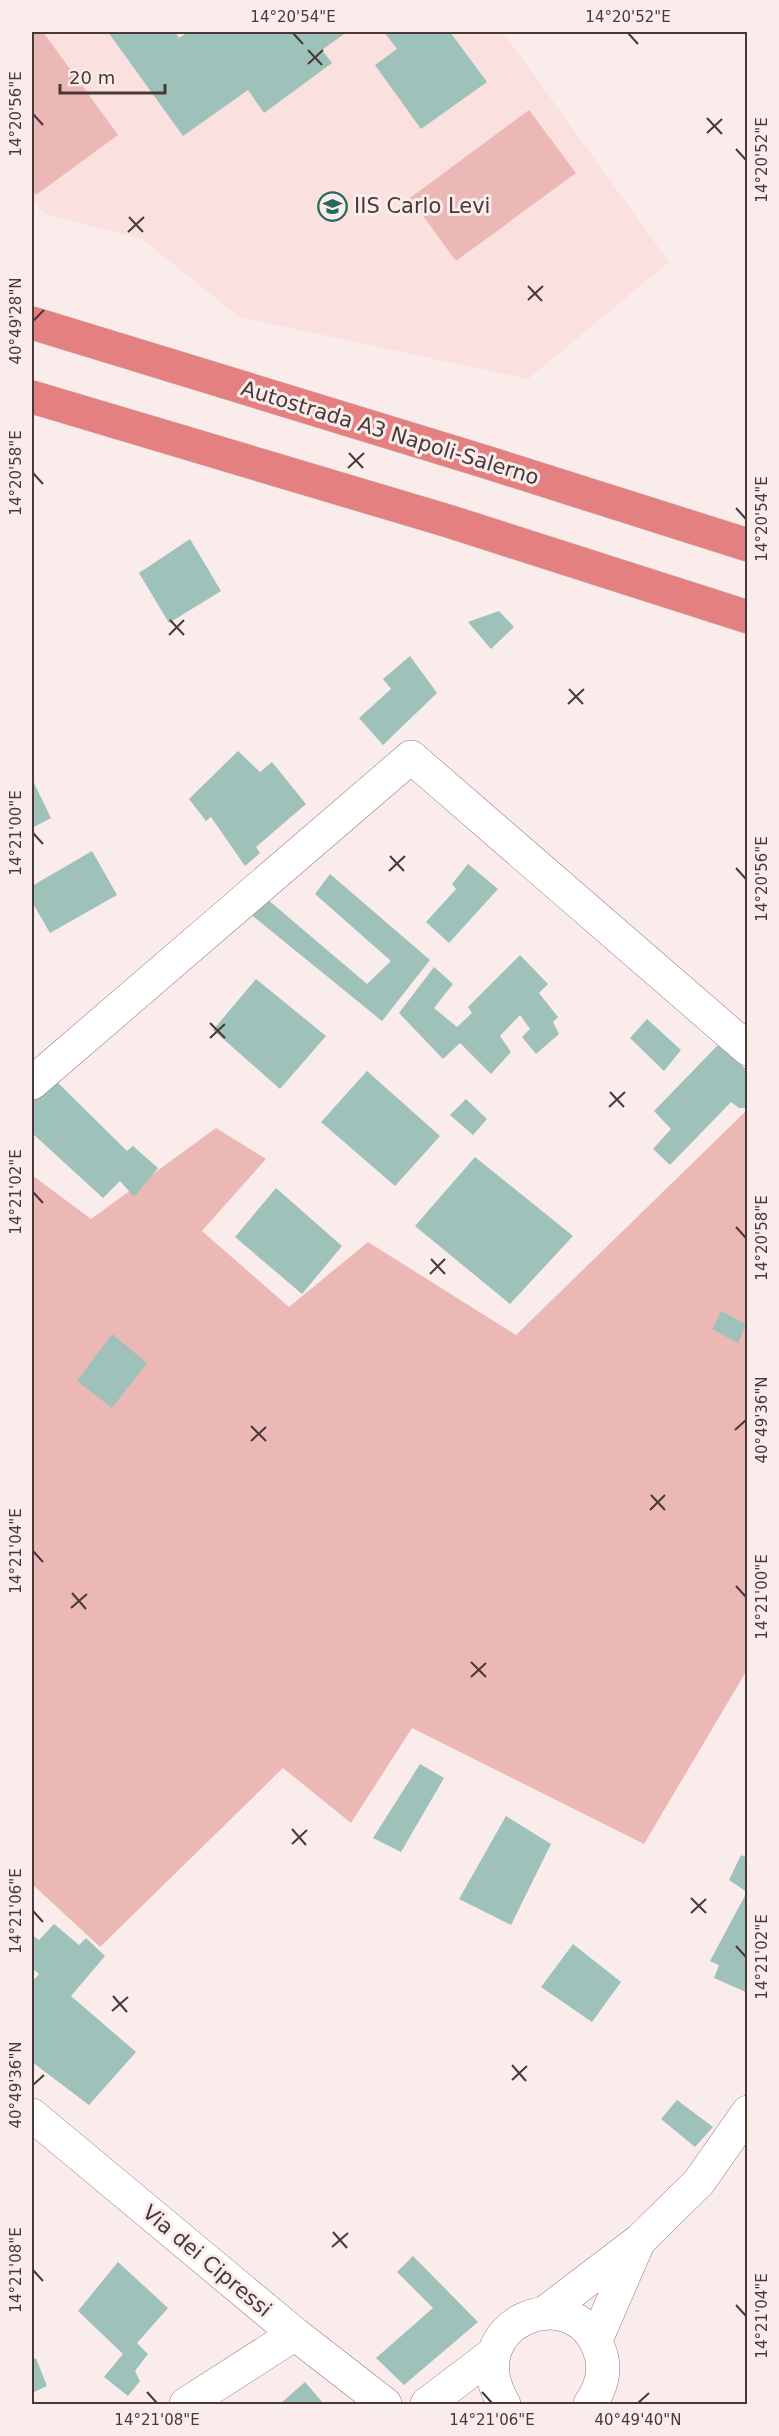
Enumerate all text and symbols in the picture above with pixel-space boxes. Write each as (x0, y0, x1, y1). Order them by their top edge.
text: 14°20'54"E (250, 8, 336, 26)
text: 14°20'52"E (585, 8, 671, 26)
scale bar (60, 57, 165, 95)
text: 20 m (69, 67, 115, 88)
text: 14°20'56"E (7, 71, 25, 157)
text: 14°20'52"E (753, 117, 771, 203)
school or university icon: IIS Carlo Levi (317, 190, 349, 222)
place label: IIS Carlo Levi (354, 194, 490, 218)
text: 40°49'28"N (7, 277, 25, 365)
street label: Autostrada A3 Napoli-Salerno (238, 376, 542, 490)
text: 14°20'58"E (7, 430, 25, 516)
text: 14°20'54"E (753, 476, 771, 562)
text: 14°21'00"E (7, 790, 25, 876)
text: 14°20'56"E (753, 836, 771, 922)
text: 14°21'02"E (7, 1149, 25, 1235)
text: 14°20'58"E (753, 1195, 771, 1281)
text: 40°49'36"N (753, 1376, 771, 1464)
text: 14°21'04"E (7, 1508, 25, 1594)
text: 14°21'00"E (753, 1554, 771, 1640)
text: 14°21'06"E (7, 1868, 25, 1954)
text: 14°21'02"E (753, 1914, 771, 2000)
text: 40°49'36"N (7, 2041, 25, 2129)
street label: Via dei Cipressi (138, 2200, 276, 2322)
text: 14°21'08"E (7, 2227, 25, 2313)
text: 14°21'04"E (753, 2273, 771, 2359)
text: 14°21'08"E (114, 2411, 200, 2429)
text: 14°21'06"E (449, 2411, 535, 2429)
text: 40°49'40"N (594, 2411, 682, 2429)

